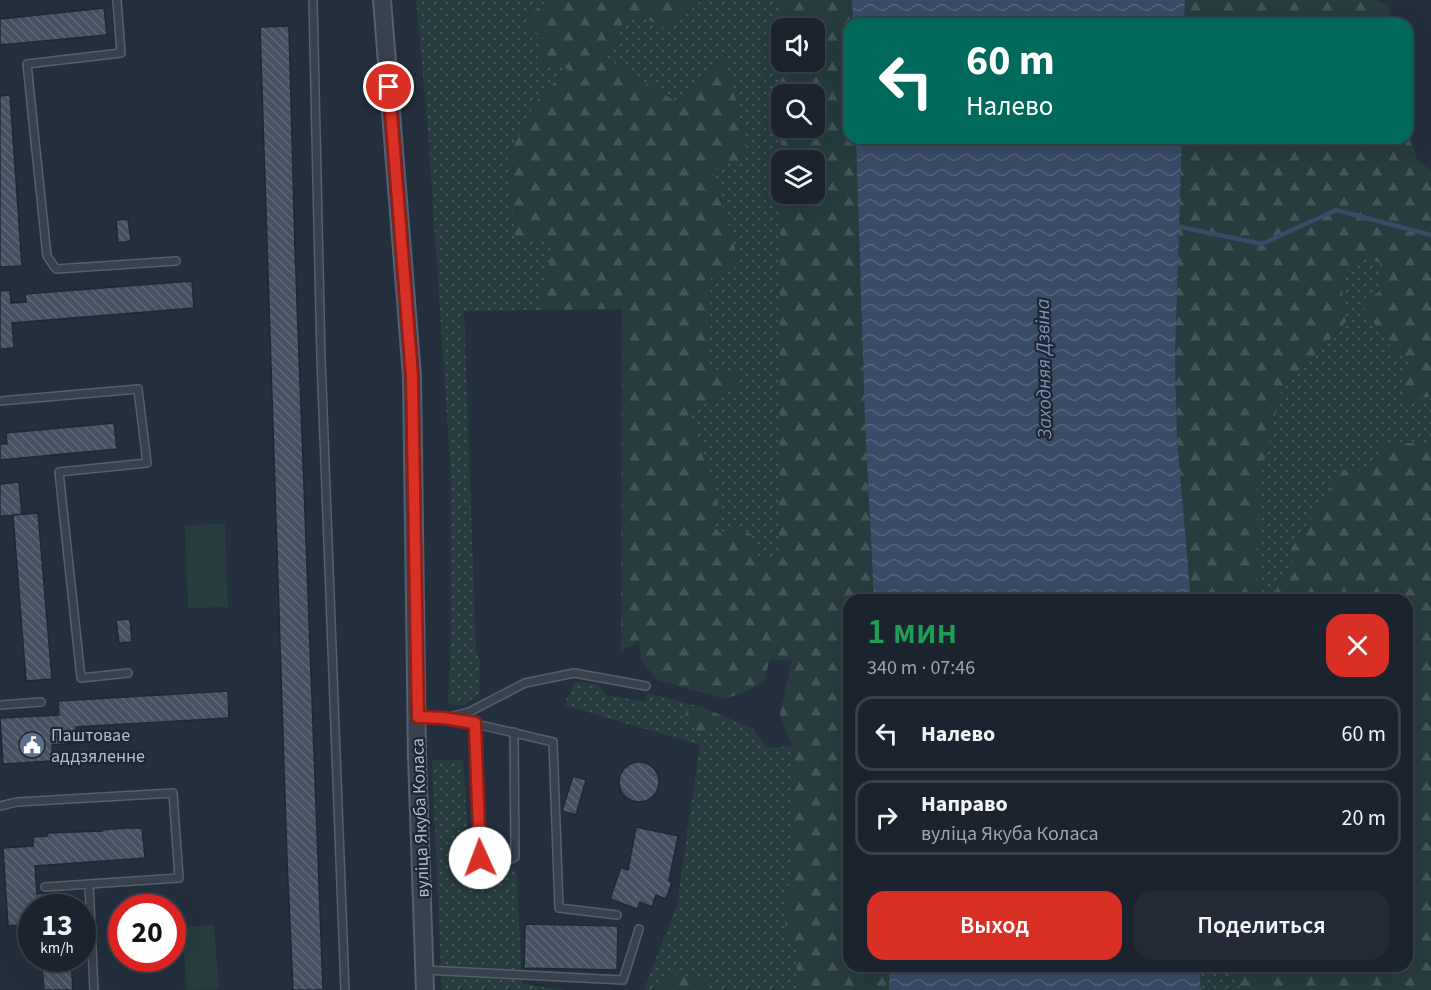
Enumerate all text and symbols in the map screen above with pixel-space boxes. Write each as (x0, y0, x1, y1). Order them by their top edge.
map controls (771, 18, 825, 204)
button: sound (771, 18, 825, 72)
text: 60 m (966, 31, 1055, 91)
icon: left (867, 42, 945, 120)
pin (363, 61, 414, 112)
icon: arrive (372, 70, 405, 103)
button: search (771, 84, 825, 138)
text: Налево (966, 87, 1053, 126)
button: layers (771, 150, 825, 204)
water label: Заходняя Дзвіна (1029, 298, 1059, 440)
text: 1 мин (867, 606, 957, 657)
button: close (1326, 614, 1389, 677)
text: 340 m · 07:46 (867, 654, 975, 682)
icon: left (870, 717, 903, 750)
text: Налево (921, 718, 995, 750)
text: 60 m (1341, 718, 1386, 750)
place label: Паштовае аддзяленне (51, 723, 145, 769)
public building icon: Паштовае аддзяленне (17, 730, 47, 760)
street label: вуліца Якуба Коласа (405, 738, 436, 898)
text: Направо (921, 788, 1008, 820)
icon: right (870, 801, 903, 834)
text: 20 m (1341, 802, 1386, 834)
text: вуліца Якуба Коласа (921, 820, 1098, 848)
position arrow (448, 826, 512, 890)
button: Выход (867, 891, 1122, 960)
button: Поделиться (1134, 891, 1389, 960)
speed limit sign: 20 (108, 894, 186, 972)
text: 13 (41, 904, 73, 947)
text: km/h (40, 938, 74, 959)

